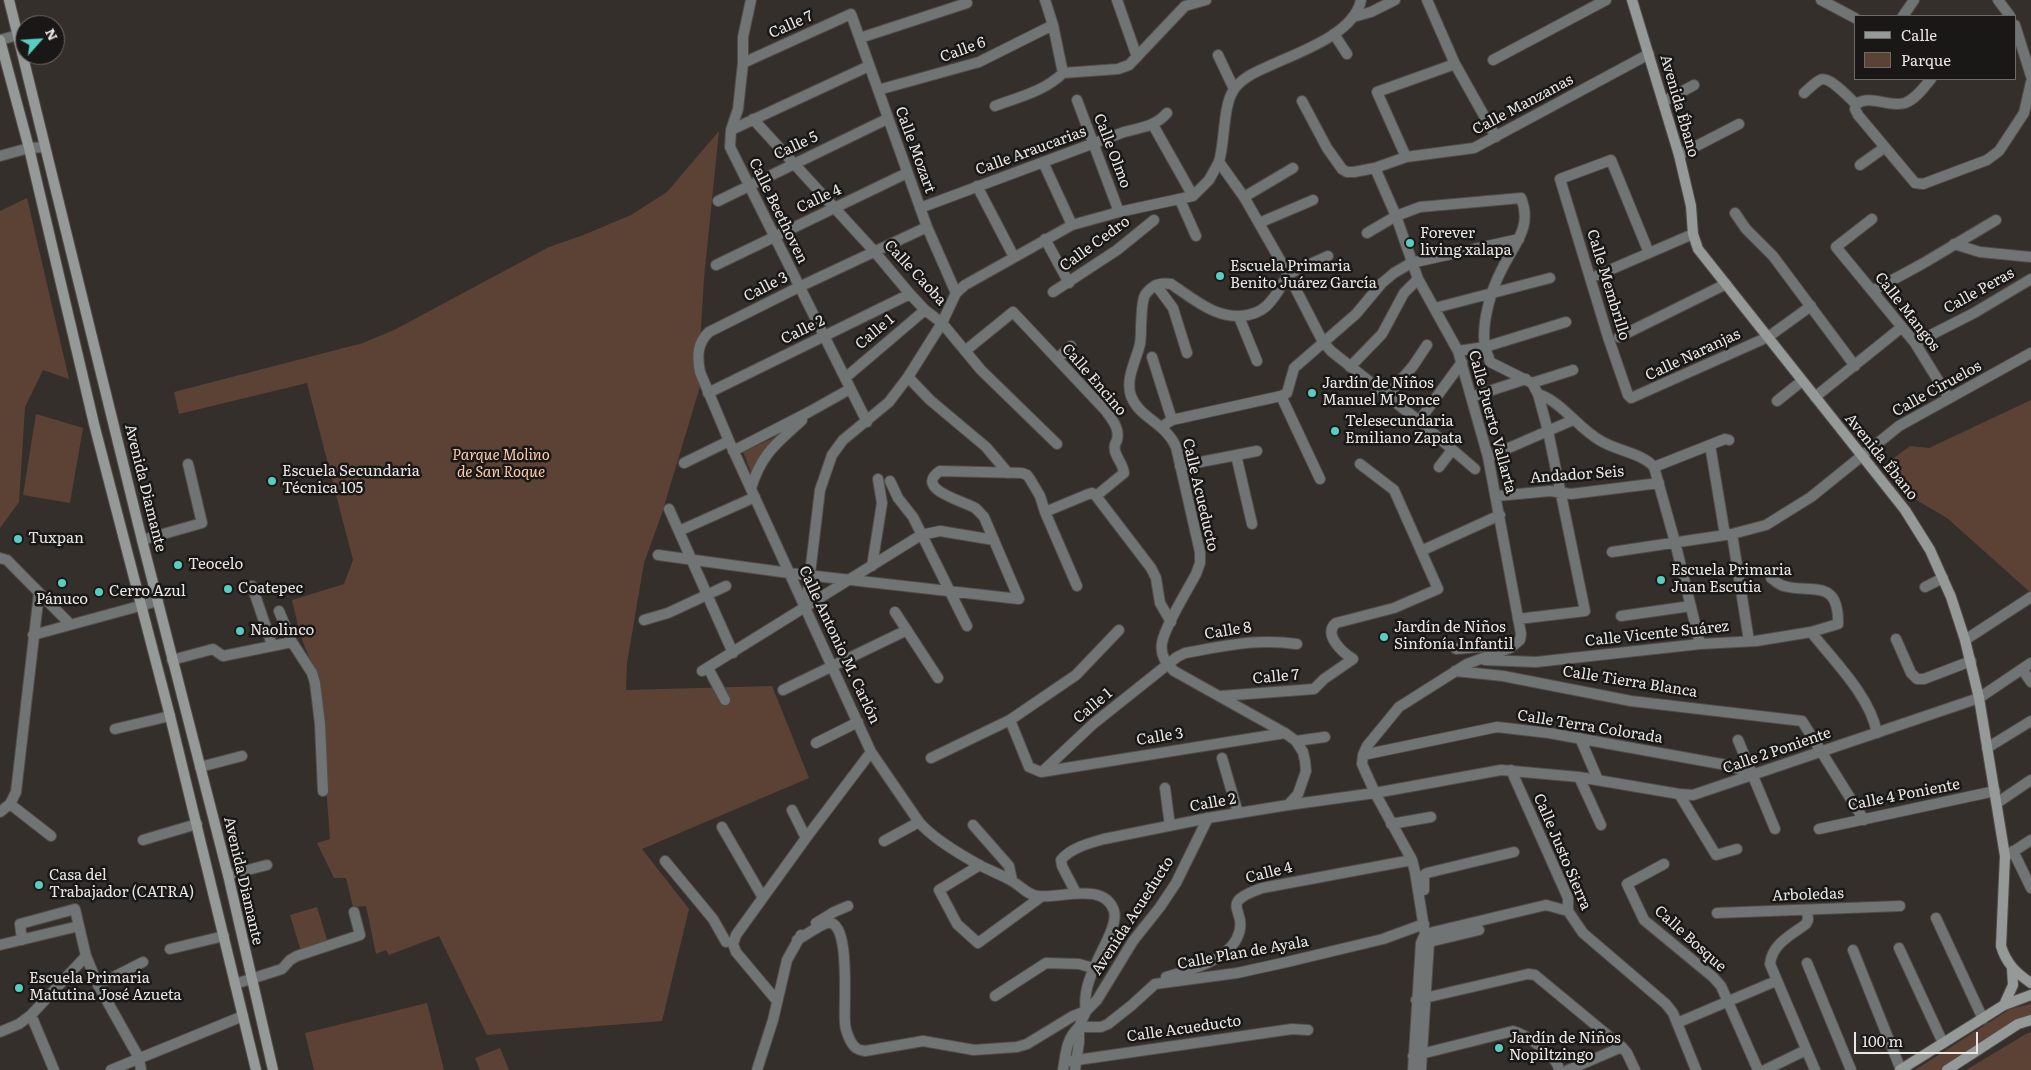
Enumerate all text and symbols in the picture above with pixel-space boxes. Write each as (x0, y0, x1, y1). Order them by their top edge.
street label: Calle 7 (766, 7, 816, 43)
north arrow (15, 15, 65, 65)
legend (1854, 15, 2016, 80)
text: Calle (1901, 23, 1937, 46)
text: N (41, 24, 64, 44)
street label: Calle 6 (938, 33, 988, 67)
text: Parque (1901, 48, 1951, 71)
street label: Avenida Ébano (1656, 53, 1702, 159)
street label: Calle Manzanas (1470, 71, 1576, 139)
street label: Calle Mozart (891, 104, 939, 196)
street label: Calle Olmo (1090, 111, 1134, 191)
street label: Calle Araucarias (973, 123, 1089, 179)
street label: Calle 5 (771, 128, 821, 164)
street label: Calle Beethoven (745, 155, 811, 267)
street label: Calle 4 (794, 181, 844, 217)
street label: Calle Cedro (1056, 213, 1134, 275)
place label: Forever living xalapa (1420, 225, 1512, 260)
street label: Calle Membrillo (1583, 227, 1633, 343)
street label: Calle Caoba (880, 237, 950, 309)
marker: Forever living xalapa (1404, 237, 1416, 249)
place label: Escuela Primaria Benito Juárez García (1230, 258, 1377, 293)
street label: Calle Peras (1941, 264, 2017, 318)
street label: Calle 3 (741, 268, 791, 306)
street label: Calle Mangos (1871, 269, 1943, 355)
marker: Escuela Primaria Benito Juárez García (1214, 270, 1226, 282)
street label: Calle 1 (852, 311, 898, 353)
street label: Calle 2 (778, 312, 828, 348)
street label: Calle Naranjas (1643, 325, 1743, 385)
street label: Calle Encino (1058, 340, 1130, 420)
street label: Calle Puerto Vallarta (1464, 349, 1520, 495)
street label: Calle Ciruelos (1889, 357, 1985, 421)
place label: Jardín de Niños Manuel M Ponce (1322, 375, 1440, 410)
marker: Jardín de Niños Manuel M Ponce (1306, 387, 1318, 399)
street label: Avenida Ébano (1841, 410, 1921, 504)
place label: Telesecundaria Emiliano Zapata (1345, 413, 1462, 448)
street label: Avenida Diamante (120, 422, 170, 554)
marker: Telesecundaria Emiliano Zapata (1329, 425, 1341, 437)
street label: Calle Acueducto (1178, 437, 1222, 553)
park label: Parque Molino de San Roque (452, 447, 550, 482)
place label: Escuela Secundaria Técnica 105 (282, 463, 420, 498)
street label: Andador Seis (1529, 463, 1625, 487)
marker: Escuela Secundaria Técnica 105 (266, 475, 278, 487)
place label: Tuxpan (28, 530, 84, 548)
marker: Tuxpan (12, 533, 24, 545)
place label: Teocelo (188, 556, 243, 574)
marker: Teocelo (172, 559, 184, 571)
place label: Escuela Primaria Juan Escutia (1671, 562, 1792, 597)
street label: Calle Antonio M. Carlón (794, 563, 884, 727)
marker: Escuela Primaria Juan Escutia (1655, 574, 1667, 586)
marker: Pánuco (56, 577, 68, 589)
place label: Coatepec (238, 580, 303, 598)
place label: Cerro Azul (109, 583, 186, 601)
marker: Coatepec (222, 583, 234, 595)
marker: Cerro Azul (93, 586, 105, 598)
place label: Pánuco (36, 591, 88, 609)
street label: Calle Vicente Suárez (1584, 617, 1730, 651)
street label: Calle 8 (1203, 618, 1253, 644)
place label: Jardín de Niños Sinfonía Infantil (1394, 619, 1513, 654)
place label: Naolinco (250, 622, 314, 640)
marker: Naolinco (234, 625, 246, 637)
marker: Jardín de Niños Sinfonía Infantil (1378, 631, 1390, 643)
street label: Calle Tierra Blanca (1561, 662, 1699, 702)
street label: Calle 7 (1252, 666, 1300, 688)
street label: Calle 1 (1070, 685, 1116, 727)
street label: Calle Terra Colorada (1516, 707, 1664, 747)
street label: Calle 3 (1135, 724, 1185, 750)
street label: Calle 2 Poniente (1721, 724, 1833, 778)
street label: Calle 4 Poniente (1846, 775, 1962, 815)
street label: Calle 2 (1188, 790, 1238, 816)
street label: Calle Justo Sierra (1529, 791, 1595, 913)
street label: Avenida Diamante (219, 815, 267, 947)
street label: Avenida Acueducto (1088, 853, 1178, 979)
street label: Calle 4 (1244, 859, 1294, 887)
place label: Casa del Trabajador (CATRA) (49, 867, 194, 902)
marker: Casa del Trabajador (CATRA) (33, 879, 45, 891)
street label: Arboledas (1772, 885, 1844, 905)
street label: Calle Bosque (1650, 902, 1730, 976)
street label: Calle Plan de Ayala (1176, 933, 1310, 973)
place label: Escuela Primaria Matutina José Azueta (29, 970, 182, 1005)
marker: Escuela Primaria Matutina José Azueta (13, 982, 25, 994)
street label: Calle Acueducto (1126, 1012, 1242, 1046)
scale bar (1856, 1022, 1980, 1054)
text: 100 m (1862, 1029, 1903, 1052)
place label: Jardín de Niños Nopiltzingo (1509, 1030, 1621, 1065)
marker: Jardín de Niños Nopiltzingo (1493, 1042, 1505, 1054)

